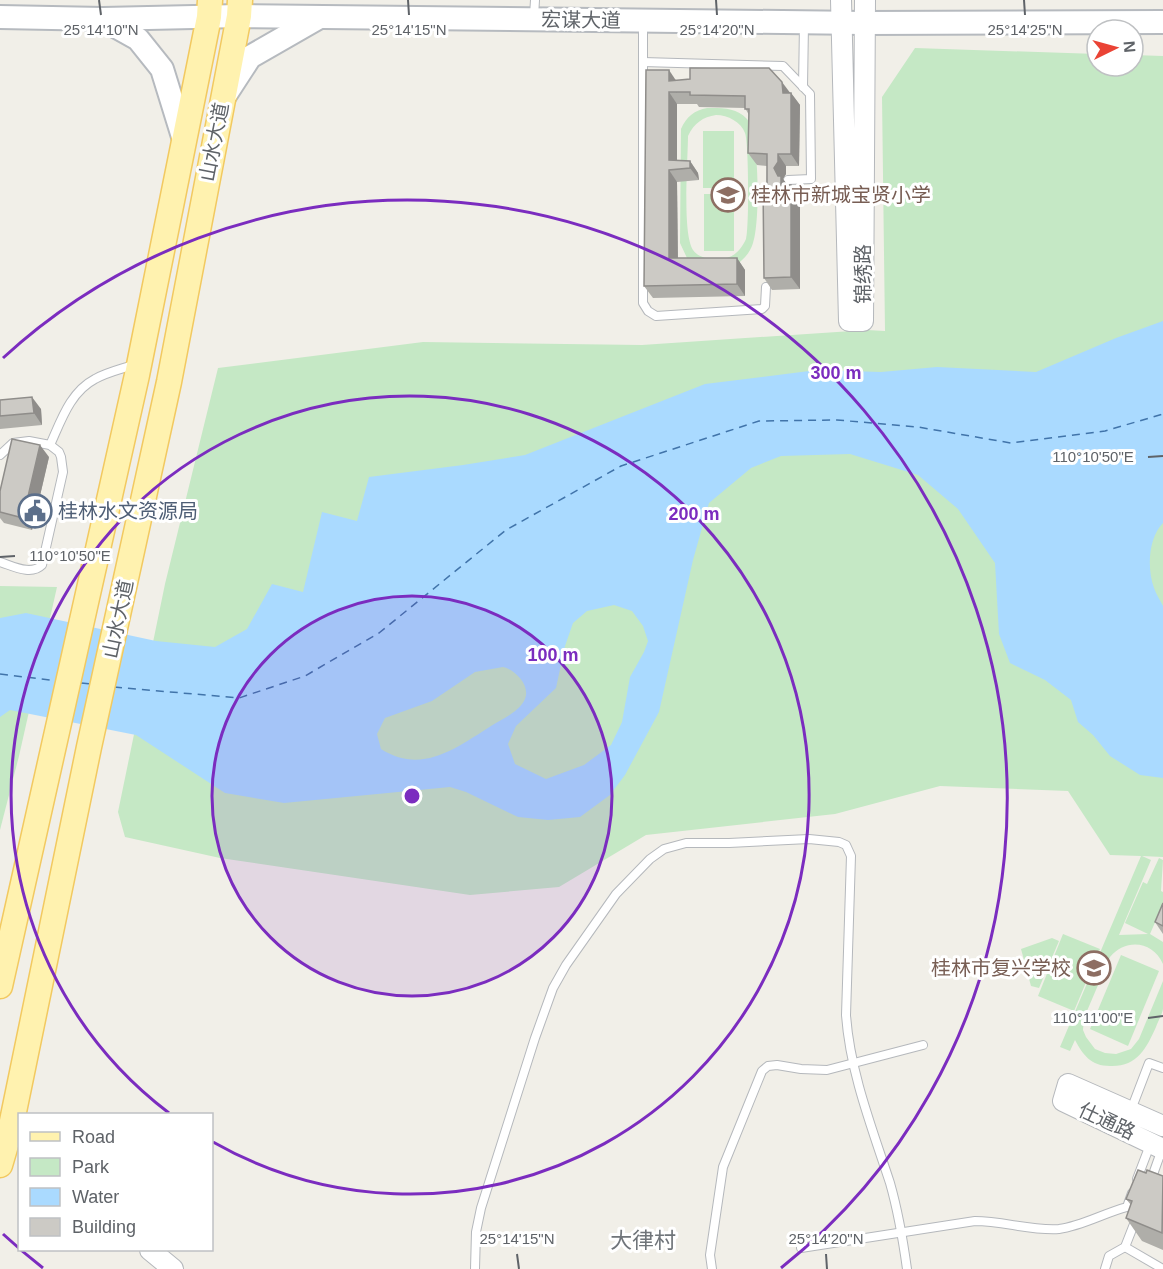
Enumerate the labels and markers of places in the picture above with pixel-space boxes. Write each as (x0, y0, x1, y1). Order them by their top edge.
school or university icon: 桂林市新城宝贤小学 (710, 177, 746, 213)
place label: 桂林市新城宝贤小学 (751, 184, 931, 206)
public building icon: 桂林水文资源局 (17, 493, 53, 529)
place label: 桂林水文资源局 (58, 500, 198, 522)
centre of rings (402, 786, 422, 806)
school or university icon: 桂林市复兴学校 (1076, 950, 1112, 986)
place label: 桂林市复兴学校 (931, 957, 1071, 979)

